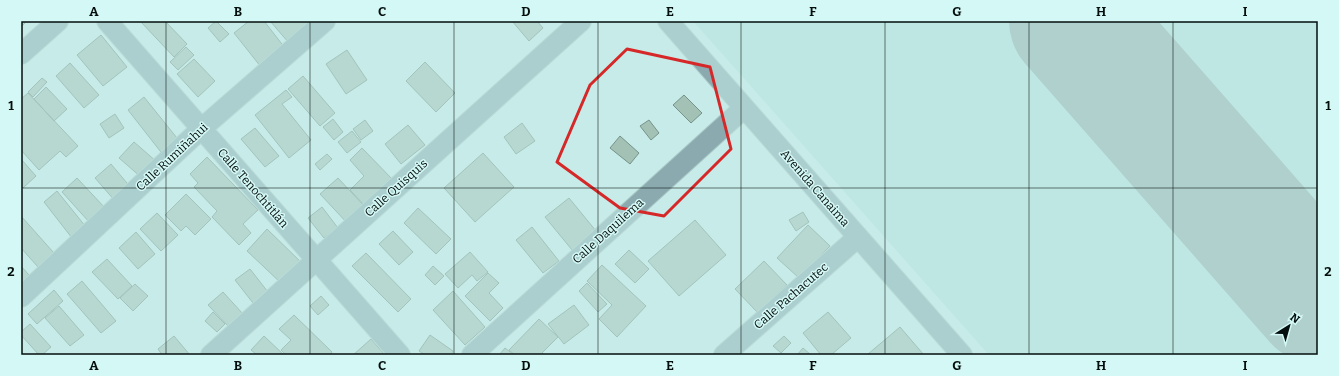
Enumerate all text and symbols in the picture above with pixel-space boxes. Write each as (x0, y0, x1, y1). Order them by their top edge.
text: A (89, 4, 99, 19)
text: B (234, 4, 242, 19)
text: C (378, 4, 386, 19)
text: D (521, 4, 531, 19)
text: E (666, 4, 674, 19)
text: F (809, 4, 817, 19)
text: G (952, 4, 962, 19)
text: H (1096, 4, 1106, 19)
text: I (1243, 4, 1248, 19)
text: 1 (8, 98, 14, 113)
text: 1 (1325, 98, 1331, 113)
street label: Calle Rumiñahui (133, 120, 211, 194)
street label: Calle Tenochtitlán (215, 146, 291, 231)
street label: Avenida Canaima (778, 147, 853, 230)
street label: Calle Quisquis (362, 156, 430, 220)
street label: Calle Daquilema (570, 195, 647, 267)
street label: Calle Pachacutec (751, 260, 831, 332)
text: 2 (7, 264, 15, 279)
text: 2 (1324, 264, 1332, 279)
north arrow (1269, 306, 1309, 346)
text: N (1287, 311, 1302, 326)
text: A (89, 358, 99, 373)
text: B (234, 358, 242, 373)
text: C (378, 358, 386, 373)
text: D (521, 358, 531, 373)
text: E (666, 358, 674, 373)
text: F (809, 358, 817, 373)
text: G (952, 358, 962, 373)
text: H (1096, 358, 1106, 373)
text: I (1243, 358, 1248, 373)

